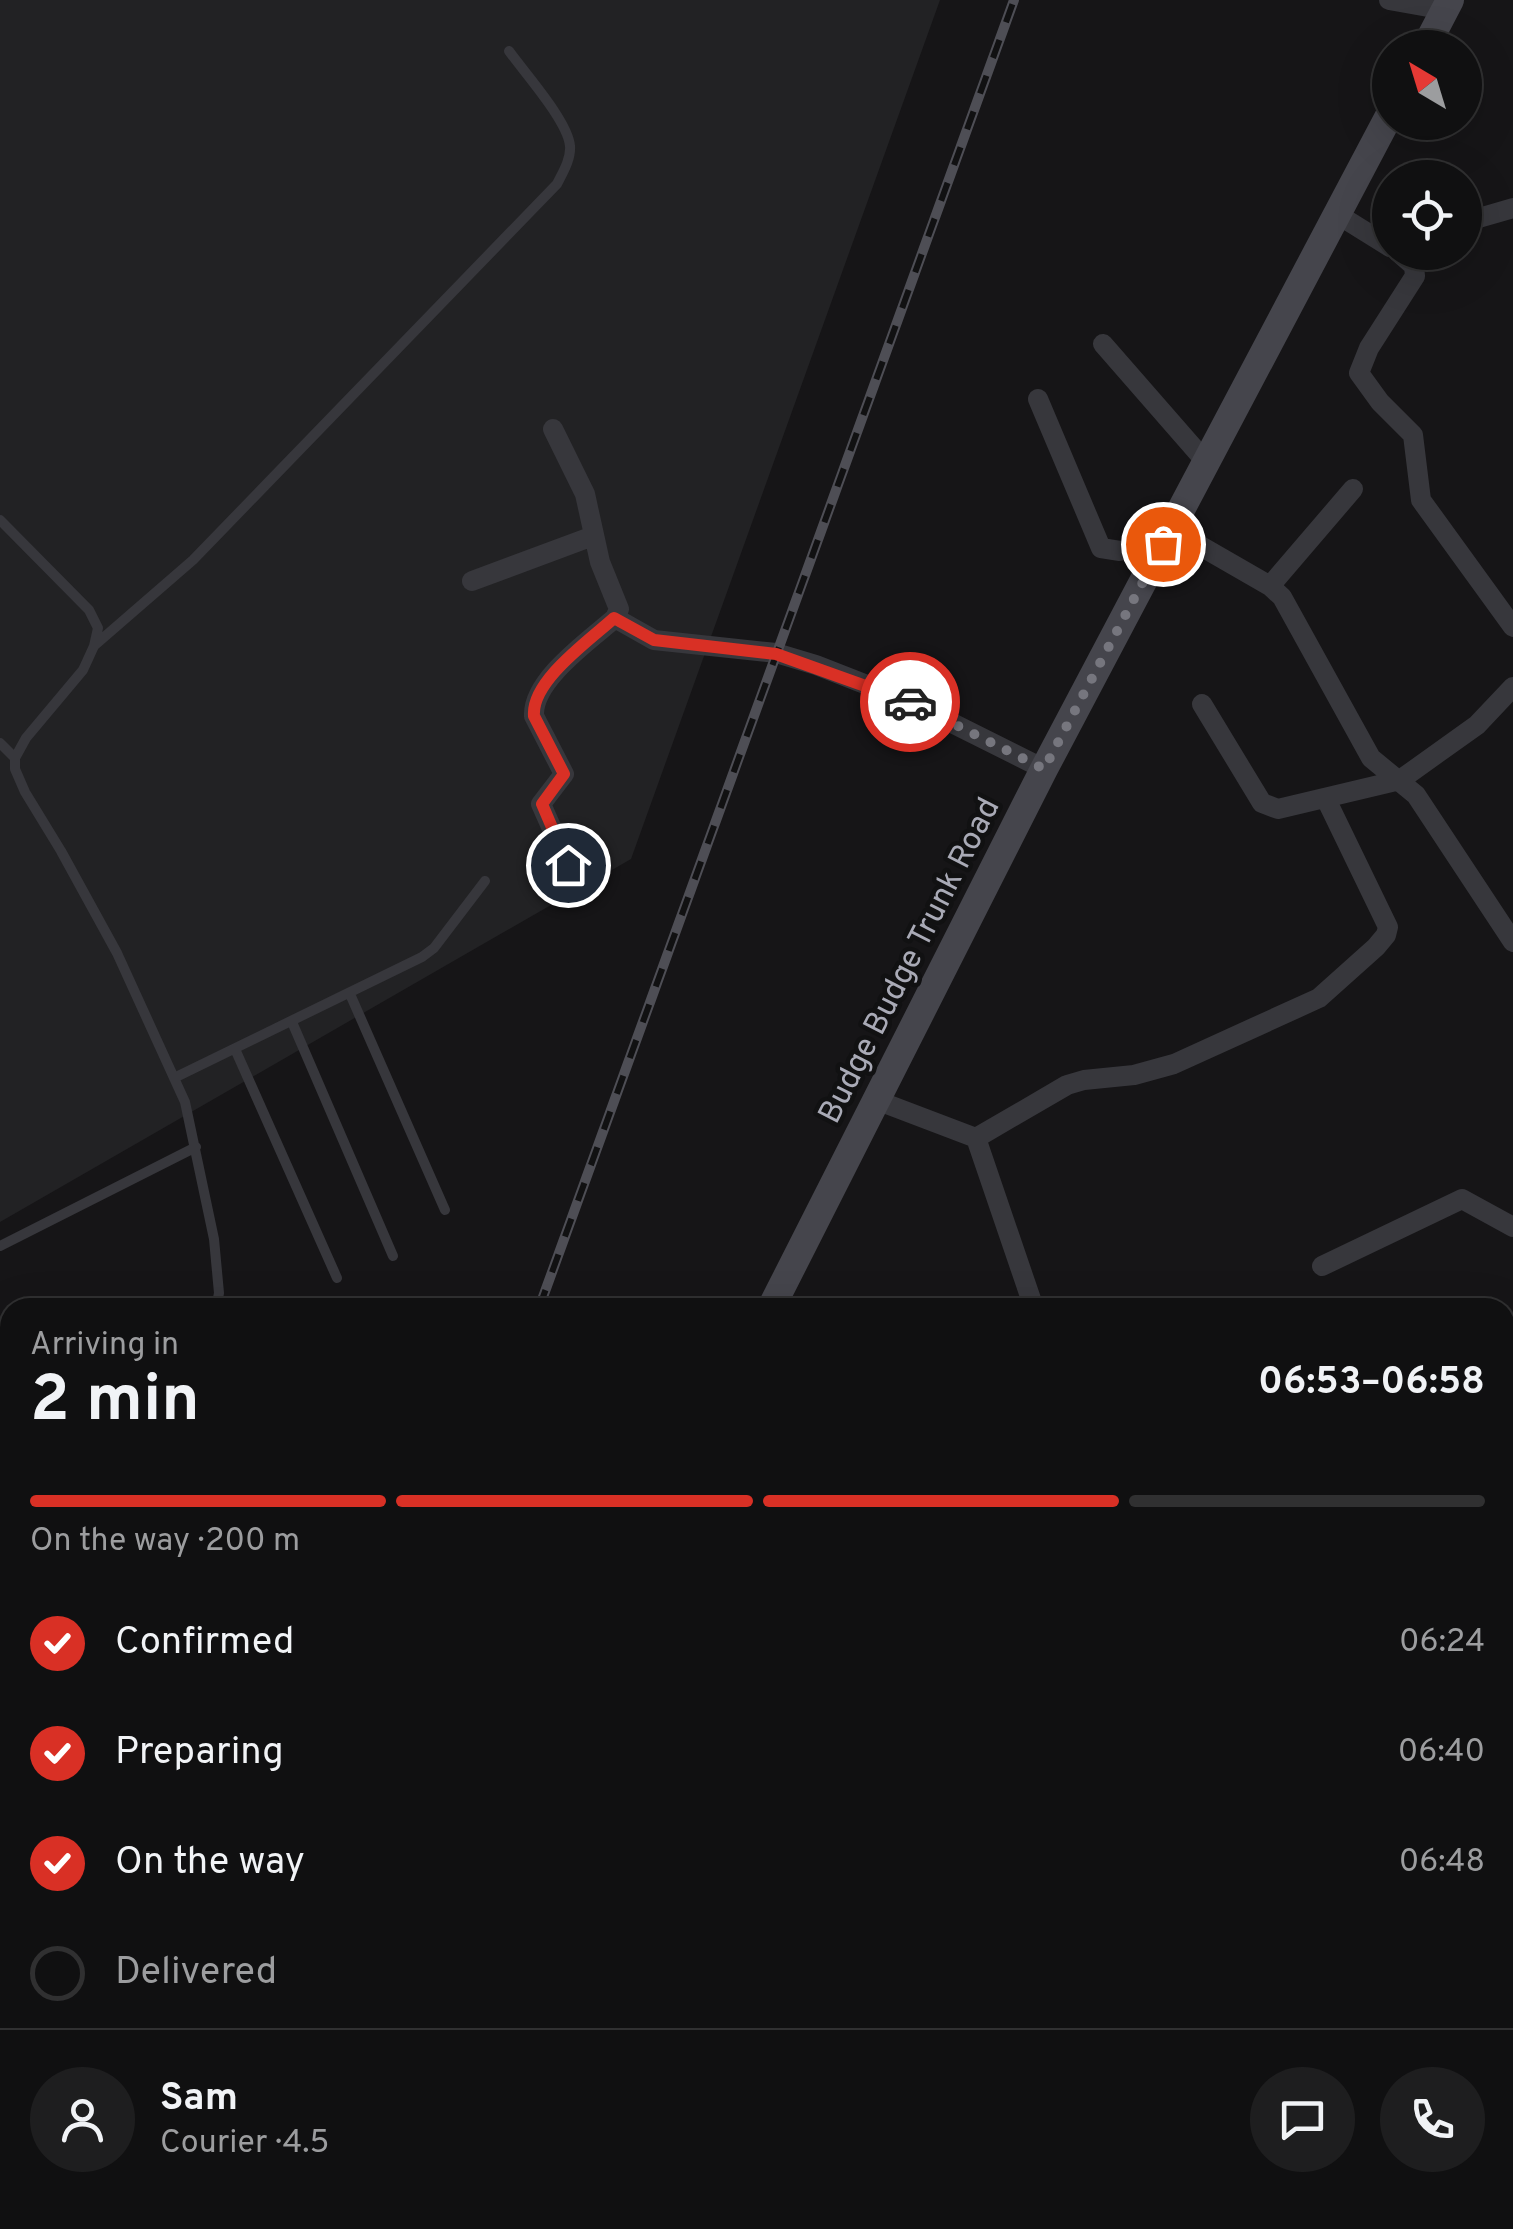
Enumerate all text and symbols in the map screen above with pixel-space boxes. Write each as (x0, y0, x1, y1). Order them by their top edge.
north arrow (1372, 30, 1482, 140)
map controls (1372, 30, 1482, 270)
button: locate (1372, 160, 1482, 270)
pin (1121, 502, 1206, 587)
icon: bag (1136, 517, 1191, 572)
courier (860, 652, 960, 752)
icon: car (883, 675, 938, 730)
street label: Budge Budge Trunk Road (811, 792, 1010, 1131)
pin (526, 823, 611, 908)
icon: home (541, 838, 596, 893)
text: Arriving in (30, 1326, 179, 1366)
text: 06:53–06:58 (1258, 1359, 1485, 1408)
text: 2 min (30, 1362, 200, 1444)
text: On the way · 200 m (30, 1522, 300, 1562)
icon: check (30, 1616, 85, 1671)
text: Confirmed (115, 1619, 294, 1668)
text: 06:24 (1399, 1623, 1485, 1663)
icon: check (30, 1726, 85, 1781)
text: Preparing (115, 1729, 284, 1778)
text: 06:40 (1398, 1733, 1485, 1773)
icon: check (30, 1836, 85, 1891)
text: On the way (115, 1839, 305, 1888)
text: 06:48 (1399, 1843, 1485, 1883)
text: Delivered (115, 1949, 277, 1998)
button: person (30, 2067, 135, 2172)
button: chat (1250, 2067, 1355, 2172)
button: phone (1380, 2067, 1485, 2172)
text: Sam (160, 2075, 238, 2124)
text: Courier · 4.5 (160, 2124, 329, 2164)

